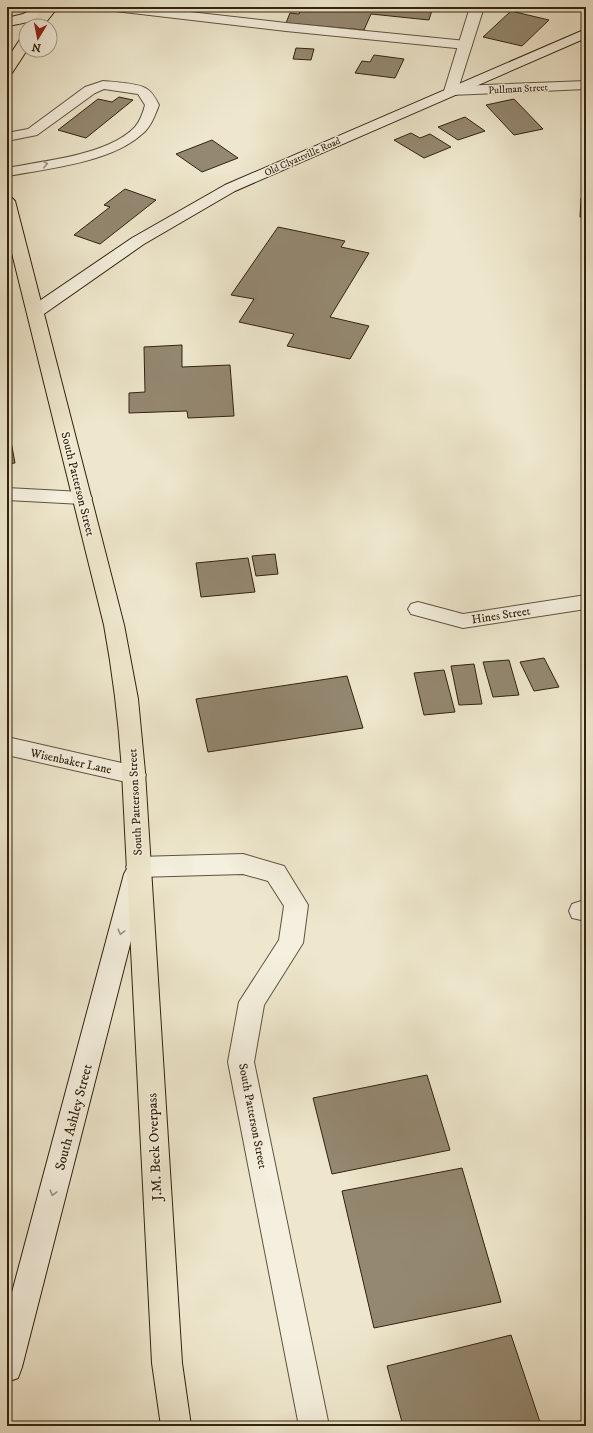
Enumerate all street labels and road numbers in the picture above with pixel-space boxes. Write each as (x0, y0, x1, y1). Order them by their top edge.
street label: Pullman Street (488, 81, 548, 97)
street label: Old Clyattville Road (262, 135, 342, 179)
street label: South Patterson Street (57, 430, 98, 538)
street label: Hines Street (471, 603, 532, 628)
street label: Wisenbaker Lane (28, 745, 113, 777)
street label: South Patterson Street (125, 748, 146, 856)
street label: South Ashley Street (51, 1062, 97, 1172)
street label: South Patterson Street (235, 1062, 270, 1170)
street label: J.M. Beck Overpass (143, 1092, 167, 1203)

